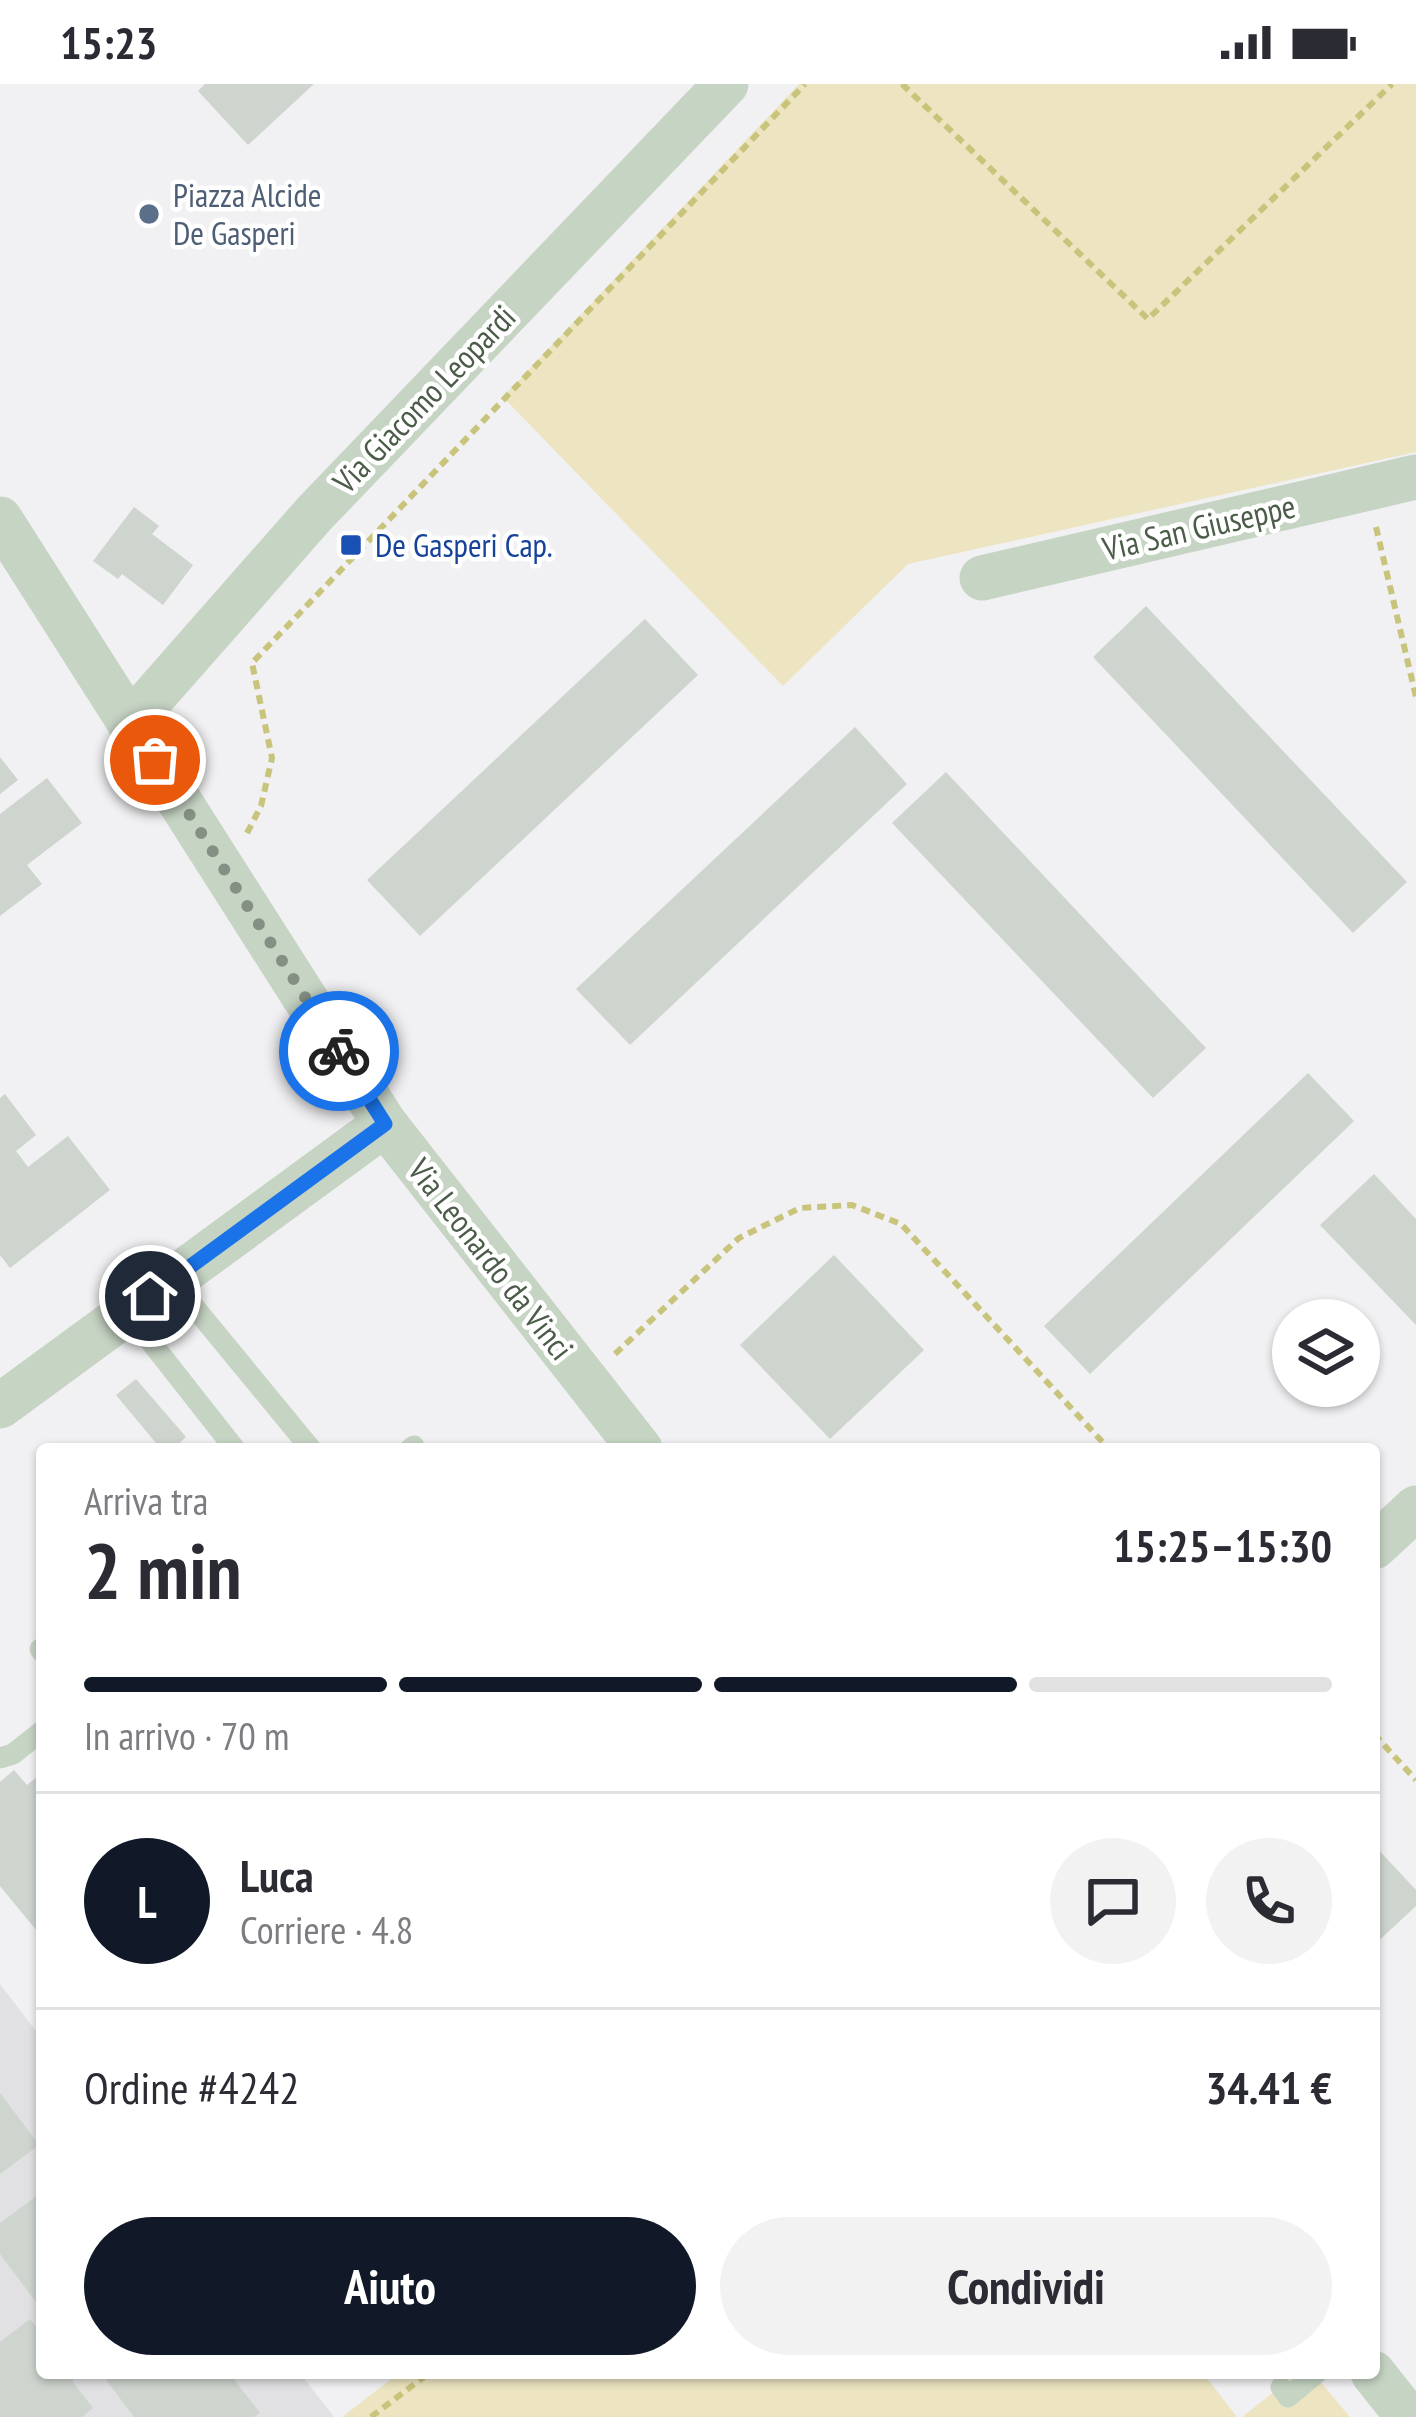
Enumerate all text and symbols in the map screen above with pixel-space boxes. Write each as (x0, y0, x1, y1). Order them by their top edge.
text: 15:23 (60, 13, 157, 71)
place label: Piazza Alcide De Gasperi (173, 173, 321, 254)
marker: Piazza Alcide De Gasperi (136, 201, 162, 227)
street label: Via Giacomo Leopardi (322, 295, 524, 503)
street label: Via San Giuseppe (1097, 483, 1299, 570)
place label: De Gasperi Cap. (375, 523, 553, 566)
marker: De Gasperi Cap. (338, 532, 364, 558)
pin (104, 709, 206, 811)
icon: bag (122, 727, 188, 793)
courier (279, 991, 399, 1111)
icon: bike (306, 1018, 372, 1084)
street label: Via Leonardo da Vinci (399, 1148, 584, 1368)
pin (99, 1245, 201, 1347)
icon: home (117, 1263, 183, 1329)
map controls (1272, 1299, 1380, 1407)
button: layers (1272, 1299, 1380, 1407)
text: Arriva tra (84, 1475, 208, 1526)
text: 15:25–15:30 (1113, 1516, 1332, 1574)
text: 2 min (84, 1520, 242, 1621)
text: In arrivo · 70 m (84, 1710, 290, 1761)
button: chat (1050, 1838, 1176, 1964)
button: phone (1206, 1838, 1332, 1964)
text: Luca (240, 1846, 314, 1904)
text: L (137, 1872, 157, 1930)
text: Corriere · 4.8 (240, 1904, 413, 1955)
text: Ordine #4242 (84, 2058, 299, 2116)
text: 34.41 € (1206, 2058, 1332, 2116)
button: Aiuto (84, 2217, 696, 2355)
button: Condividi (720, 2217, 1332, 2355)

